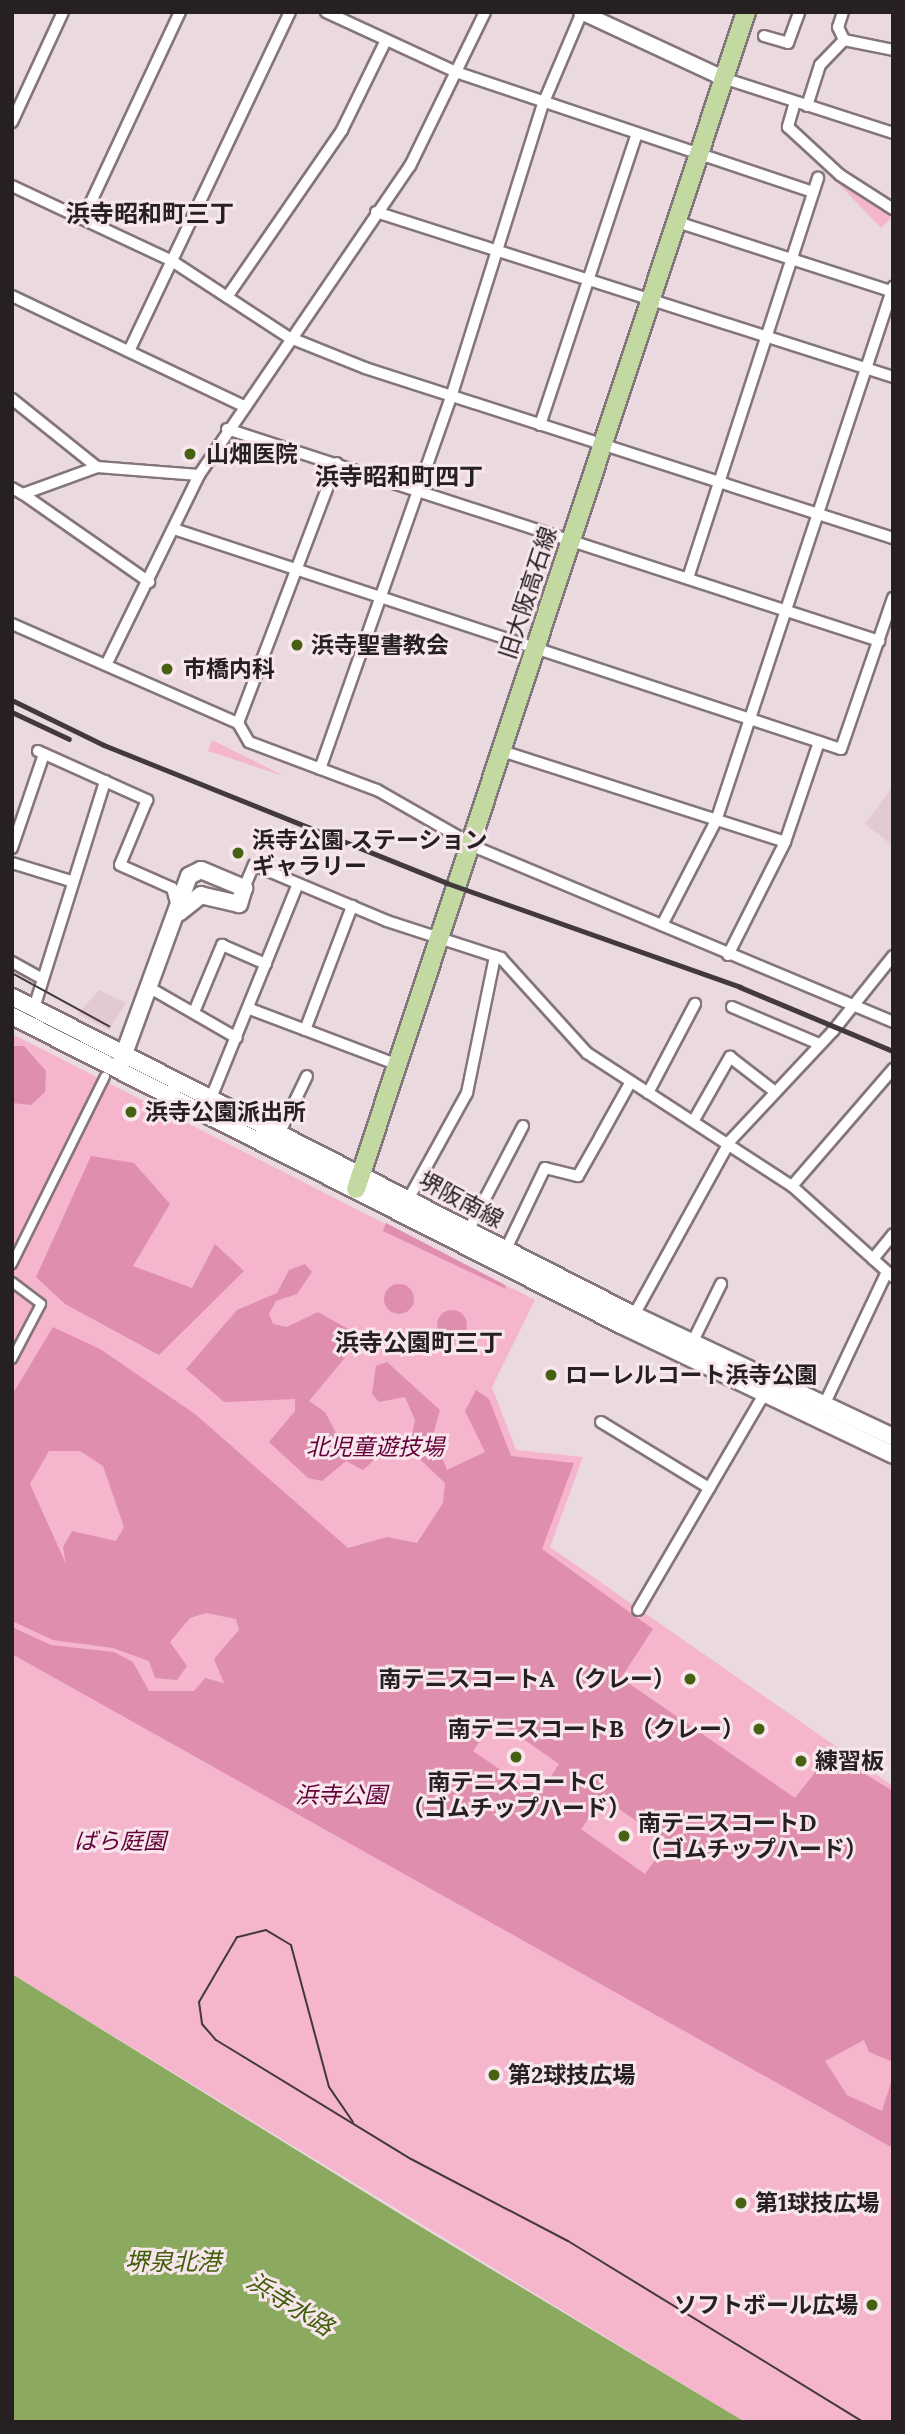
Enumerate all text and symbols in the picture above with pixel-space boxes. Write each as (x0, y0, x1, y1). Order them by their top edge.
district label: 浜寺昭和町三丁 (66, 200, 234, 228)
place label: 山畑医院 (206, 440, 298, 468)
marker: 山畑医院 (180, 444, 200, 464)
district label: 浜寺昭和町四丁 (315, 463, 483, 491)
street label: 旧大阪高石線 (494, 523, 562, 663)
place label: 浜寺聖書教会 (311, 631, 449, 659)
marker: 浜寺聖書教会 (289, 637, 305, 653)
place label: 市橋内科 (183, 655, 275, 683)
marker: 市橋内科 (157, 659, 177, 679)
place label: 浜寺公園 ステーション ギャラリー (252, 826, 488, 880)
marker: 浜寺公園 ステーション ギャラリー (230, 845, 246, 861)
place label: 浜寺公園派出所 (145, 1098, 306, 1126)
marker: 浜寺公園派出所 (123, 1104, 139, 1120)
street label: 堺阪南線 (414, 1166, 508, 1234)
district label: 浜寺公園町三丁 (335, 1329, 503, 1357)
place label: ローレルコート浜寺公園 (565, 1361, 818, 1389)
marker: ローレルコート浜寺公園 (543, 1367, 559, 1383)
park label: 北児童遊技場 (306, 1433, 444, 1461)
place label: 南テニスコートA （クレー） (379, 1665, 676, 1693)
marker: 南テニスコートA （クレー） (682, 1671, 698, 1687)
place label: 南テニスコートB （クレー） (448, 1715, 745, 1743)
marker: 南テニスコートB （クレー） (751, 1721, 767, 1737)
place label: 練習板 (815, 1747, 884, 1775)
marker: 南テニスコートC （ゴムチップハード） (508, 1749, 524, 1765)
marker: 練習板 (793, 1753, 809, 1769)
place label: 南テニスコートC （ゴムチップハード） (401, 1768, 631, 1822)
park label: 浜寺公園 (295, 1781, 387, 1809)
place label: 南テニスコートD （ゴムチップハード） (638, 1809, 868, 1863)
park label: ばら庭園 (74, 1827, 166, 1855)
marker: 南テニスコートD （ゴムチップハード） (616, 1828, 632, 1844)
place label: 第2球技広場 (508, 2061, 635, 2089)
marker: 第2球技広場 (486, 2067, 502, 2083)
place label: 第1球技広場 (755, 2189, 879, 2217)
marker: 第1球技広場 (733, 2195, 749, 2211)
water label: 堺泉北港 (125, 2248, 221, 2276)
water label: 浜寺水路 (242, 2266, 338, 2342)
place label: ソフトボール広場 (674, 2291, 858, 2319)
marker: ソフトボール広場 (864, 2297, 880, 2313)

